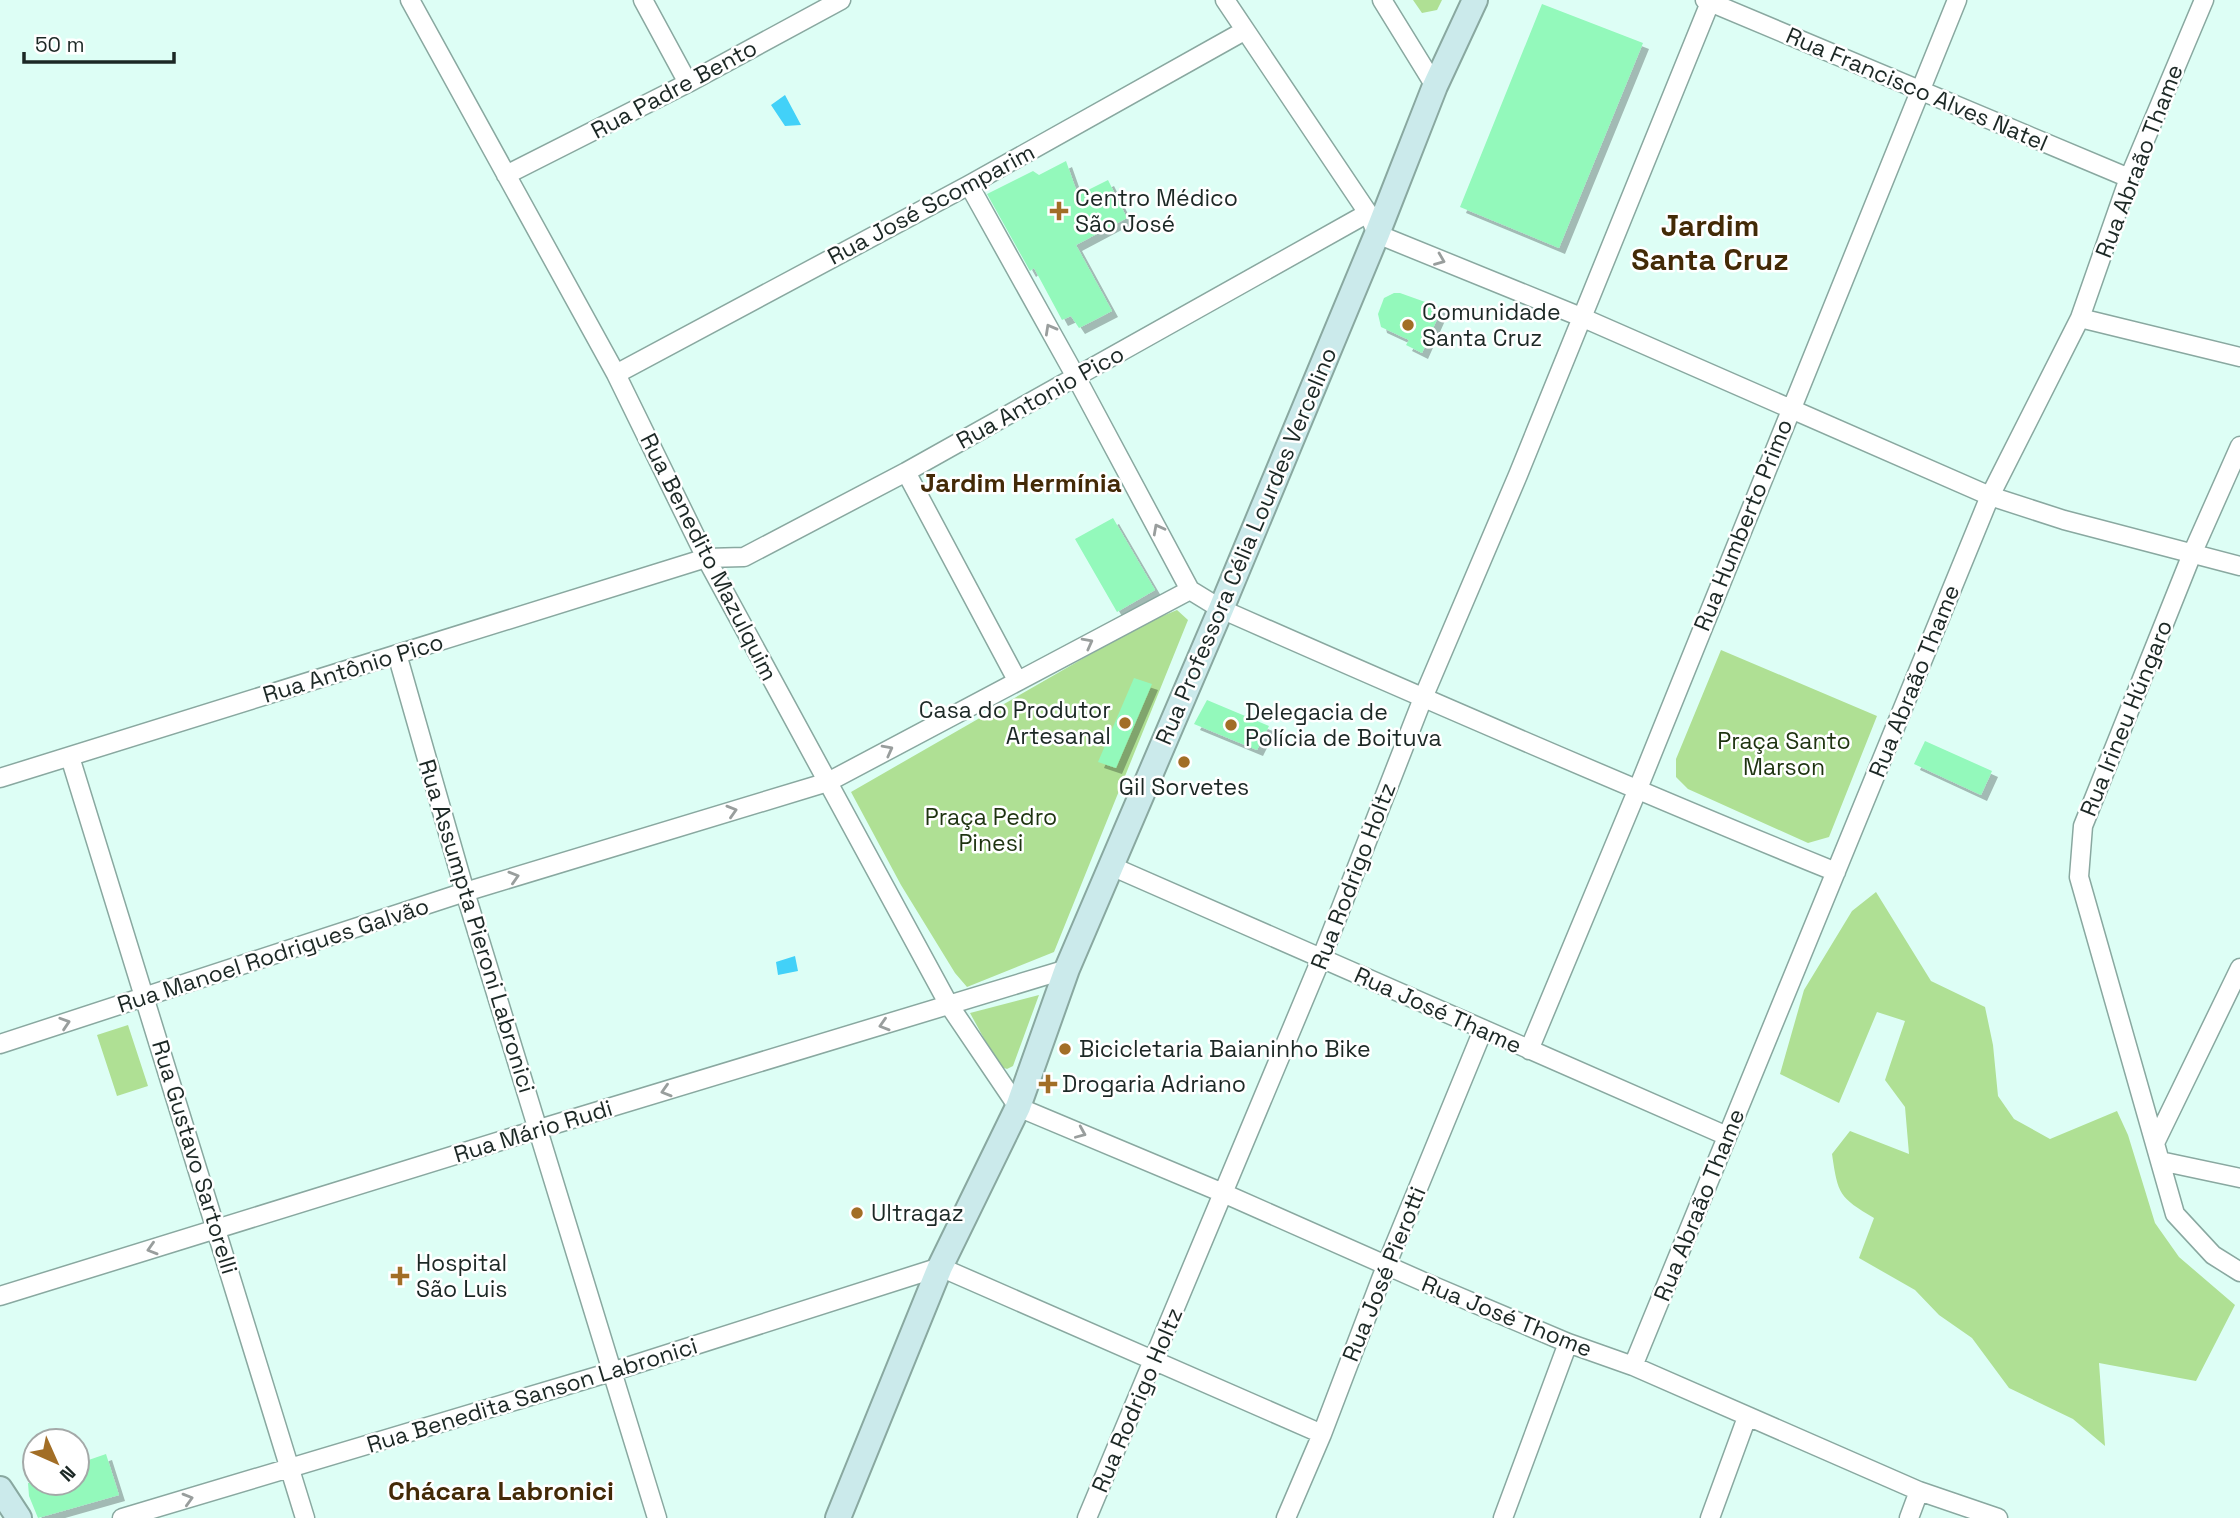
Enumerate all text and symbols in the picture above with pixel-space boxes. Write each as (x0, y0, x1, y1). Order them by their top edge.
street label: Rua Francisco Alves Natel (1781, 20, 2053, 158)
scale bar (24, 21, 175, 65)
text: 50 m (35, 31, 85, 58)
street label: Rua Padre Bento (586, 33, 762, 145)
street label: Rua Abraão Thame (2088, 60, 2190, 262)
street label: Rua José Scomparim (822, 137, 1040, 271)
place label: Centro Médico São José (1075, 183, 1238, 239)
marker: Centro Médico São José (1049, 201, 1069, 221)
district label: Jardim Santa Cruz (1631, 206, 1789, 279)
one-way arrow (1433, 251, 1445, 265)
place label: Comunidade Santa Cruz (1422, 297, 1561, 353)
marker: Comunidade Santa Cruz (1400, 317, 1416, 333)
one-way arrow (1045, 324, 1058, 337)
street label: Rua Antonio Pico (951, 338, 1129, 456)
street label: Rua Professora Célia Lourdes Vercelino (1148, 343, 1344, 749)
street label: Rua Humberto Primo (1687, 415, 1799, 635)
street label: Rua Benedito Mazulquim (633, 428, 785, 686)
district label: Jardim Hermínia (920, 466, 1122, 500)
one-way arrow (1153, 524, 1166, 537)
street label: Rua Abraão Thame (1862, 580, 1966, 782)
street label: Rua Irineu Húngaro (2073, 615, 2179, 821)
street label: Rua Antônio Pico (259, 626, 447, 710)
one-way arrow (1081, 637, 1094, 651)
place label: Casa do Produtor Artesanal (919, 695, 1111, 751)
place label: Delegacia de Polícia de Boituva (1245, 697, 1442, 753)
marker: Casa do Produtor Artesanal (1117, 715, 1133, 731)
marker: Delegacia de Polícia de Boituva (1223, 717, 1239, 733)
park label: Praça Santo Marson (1717, 726, 1851, 782)
one-way arrow (881, 745, 893, 758)
marker: Gil Sorvetes (1176, 754, 1192, 770)
street label: Rua Assumpta Pieroni Labronici (412, 756, 542, 1096)
place label: Gil Sorvetes (1119, 772, 1249, 802)
street label: Rua Rodrigo Holtz (1304, 778, 1402, 974)
park label: Praça Pedro Pinesi (925, 802, 1057, 858)
one-way arrow (726, 805, 738, 820)
one-way arrow (508, 871, 520, 886)
street label: Rua Manoel Rodrigues Galvão (113, 890, 433, 1020)
street label: Rua José Thame (1350, 960, 1526, 1060)
one-way arrow (58, 1017, 71, 1031)
one-way arrow (878, 1017, 890, 1032)
place label: Bicicletaria Baianinho Bike (1079, 1034, 1371, 1064)
street label: Rua Gustavo Sartorelli (145, 1036, 245, 1278)
marker: Bicicletaria Baianinho Bike (1057, 1041, 1073, 1057)
place label: Drogaria Adriano (1062, 1069, 1246, 1099)
marker: Drogaria Adriano (1040, 1076, 1056, 1092)
one-way arrow (660, 1082, 672, 1097)
street label: Rua Mário Rudi (450, 1093, 616, 1169)
street label: Rua Abraão Thame (1647, 1104, 1751, 1306)
one-way arrow (1074, 1125, 1087, 1139)
street label: Rua José Pierotti (1335, 1182, 1433, 1366)
place label: Ultragaz (871, 1198, 964, 1228)
marker: Ultragaz (849, 1205, 865, 1221)
one-way arrow (146, 1241, 158, 1256)
place label: Hospital São Luis (416, 1248, 507, 1304)
marker: Hospital São Luis (390, 1266, 410, 1286)
street label: Rua José Thome (1417, 1268, 1597, 1364)
street label: Rua Rodrigo Holtz (1085, 1303, 1189, 1497)
street label: Rua Benedita Sanson Labronici (363, 1330, 701, 1460)
north arrow (21, 1427, 91, 1497)
text: N (54, 1460, 81, 1487)
district label: Chácara Labronici (388, 1474, 614, 1508)
one-way arrow (181, 1492, 193, 1507)

